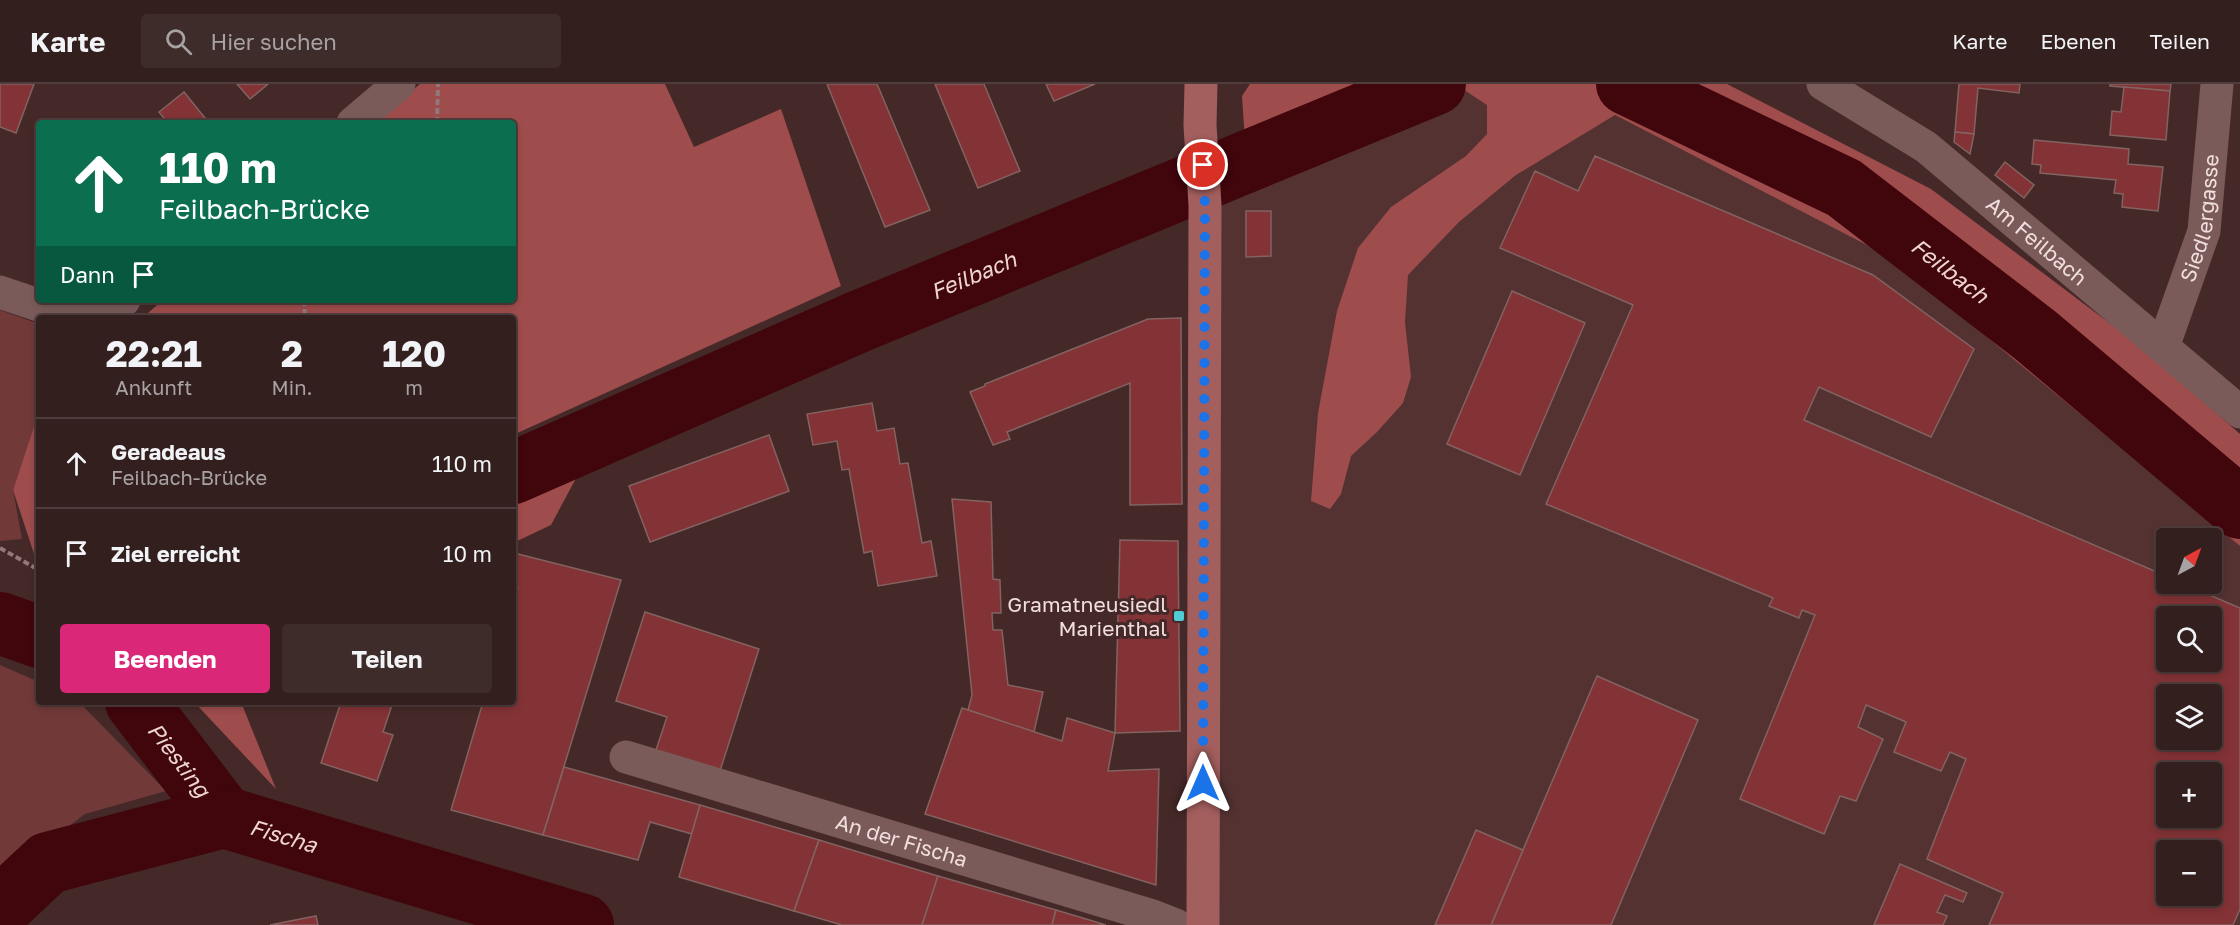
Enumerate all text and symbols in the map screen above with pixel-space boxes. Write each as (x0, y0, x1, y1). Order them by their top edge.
search box (141, 14, 561, 68)
text: Karte (30, 25, 105, 58)
icon: search (162, 25, 195, 58)
text: Hier suchen (210, 28, 337, 55)
text: Karte (1952, 28, 2008, 54)
text: Ebenen (2041, 28, 2116, 54)
text: Teilen (2149, 28, 2210, 54)
pin (1177, 139, 1228, 190)
text: 110 m (159, 142, 277, 192)
icon: ahead (60, 144, 138, 222)
icon: arrive (1186, 148, 1219, 181)
street label: Siedlergasse (2174, 153, 2224, 285)
street label: Am Feilbach (1981, 191, 2093, 291)
text: Feilbach-Brücke (159, 193, 370, 225)
water label: Feilbach (1907, 232, 1996, 309)
water label: Feilbach (926, 244, 1021, 304)
icon: arrive (127, 258, 160, 291)
text: Dann (60, 261, 115, 288)
text: 22:21 (106, 332, 202, 375)
text: 2 (281, 332, 303, 375)
text: 120 (382, 332, 446, 375)
text: Ankunft (115, 375, 192, 399)
text: Min. (272, 375, 312, 399)
text: m (405, 375, 423, 399)
text: Geradeaus (111, 438, 226, 465)
icon: ahead (60, 447, 93, 480)
text: 110 m (432, 450, 492, 477)
text: Feilbach-Brücke (111, 465, 267, 489)
north arrow (2156, 528, 2222, 594)
map controls (2156, 528, 2222, 906)
icon: arrive (60, 537, 93, 570)
text: Ziel erreicht (111, 540, 240, 567)
text: 10 m (443, 540, 492, 567)
place label: Gramatneusiedl Marienthal (1007, 591, 1167, 641)
button: search (2156, 606, 2222, 672)
marker: Gramatneusiedl Marienthal (1172, 609, 1186, 623)
button: Beenden (60, 624, 270, 693)
button: Teilen (282, 624, 492, 693)
button: layers (2156, 684, 2222, 750)
water label: Piesting (143, 717, 218, 803)
position arrow (1171, 751, 1235, 815)
button: + (2156, 762, 2222, 828)
street label: An der Fischa (833, 808, 971, 872)
water label: Fischa (247, 812, 322, 858)
button: − (2156, 840, 2222, 906)

